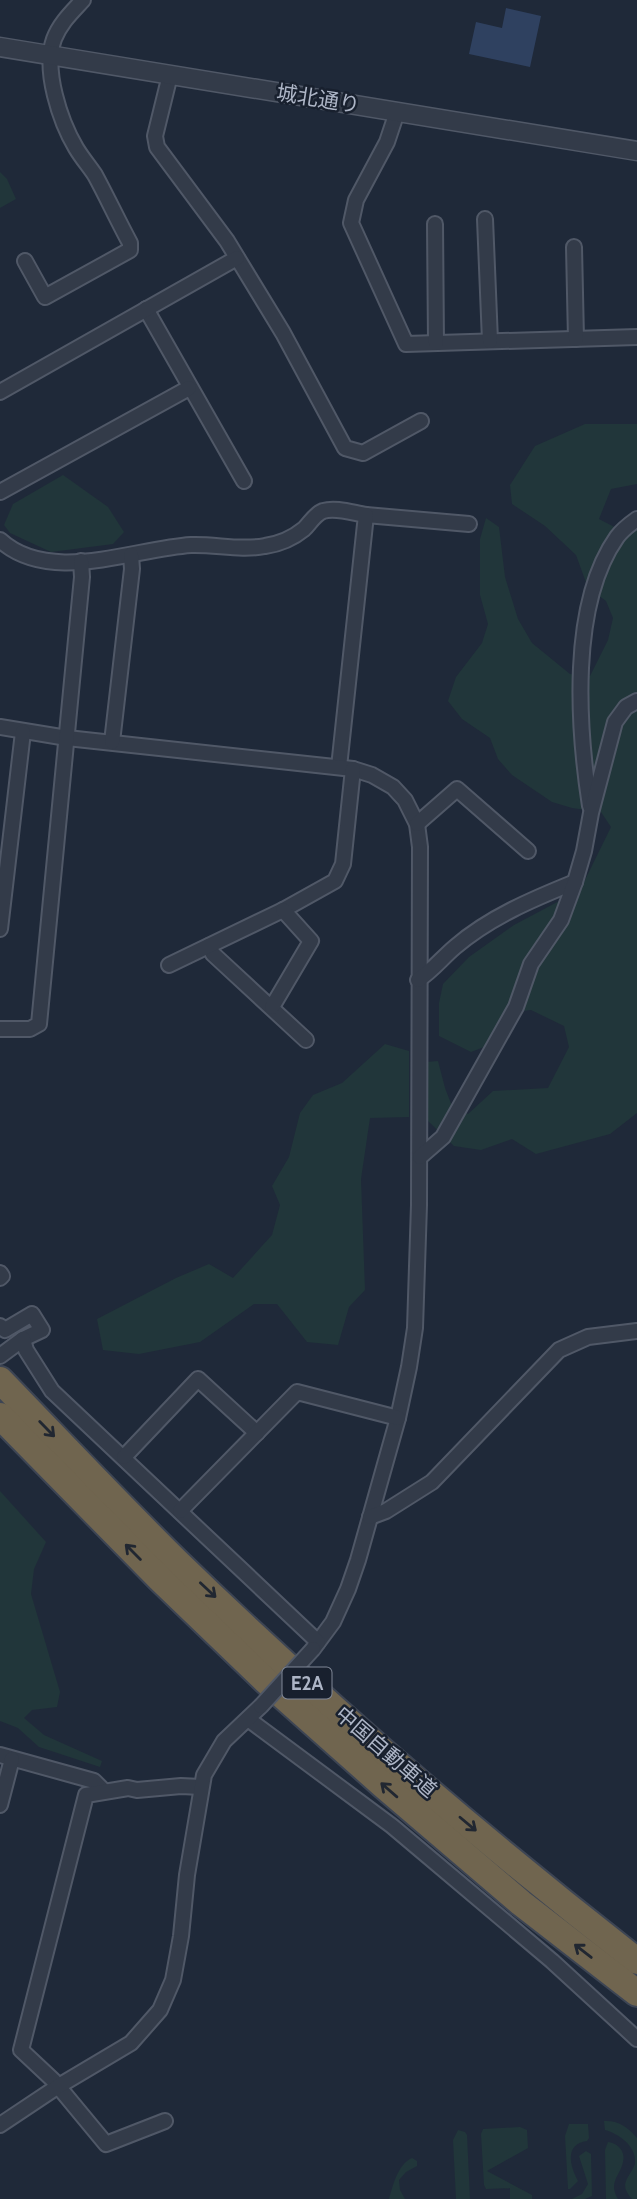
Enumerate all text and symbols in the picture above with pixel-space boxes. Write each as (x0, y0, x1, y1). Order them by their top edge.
street label: 城北通り (275, 80, 362, 117)
one-way arrow (39, 1420, 56, 1437)
one-way arrow (125, 1544, 142, 1561)
one-way arrow (199, 1582, 216, 1599)
road number: E2A (282, 1667, 332, 1698)
street label: 中国自動車道 (331, 1701, 442, 1802)
one-way arrow (380, 1782, 398, 1798)
one-way arrow (459, 1816, 477, 1832)
one-way arrow (574, 1944, 593, 1959)

